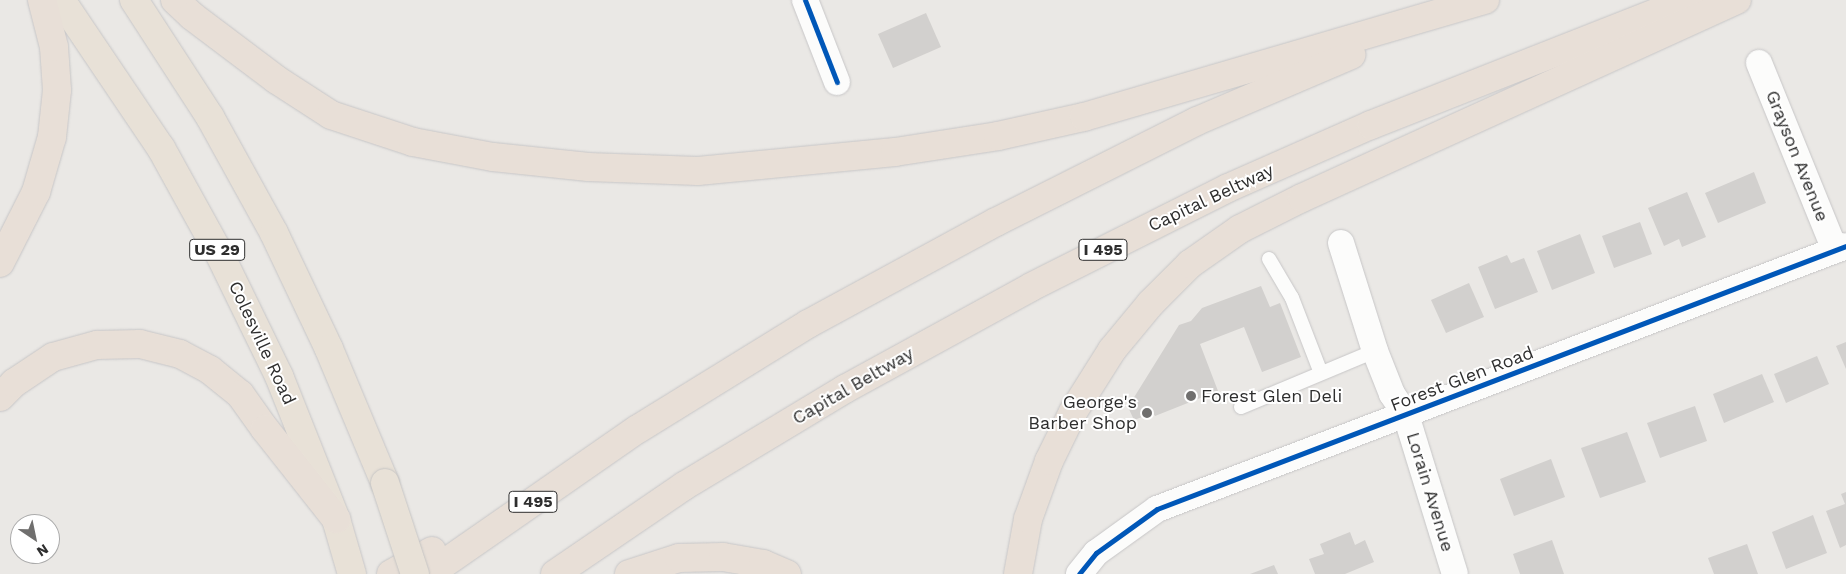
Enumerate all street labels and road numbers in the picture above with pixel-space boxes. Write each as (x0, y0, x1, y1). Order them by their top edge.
street label: Grayson Avenue (1761, 87, 1833, 225)
street label: Capital Beltway (1145, 159, 1277, 237)
road number: US 29 (188, 236, 246, 264)
road number: I 495 (1078, 236, 1128, 264)
street label: Colesville Road (224, 278, 300, 408)
street label: Capital Beltway (788, 342, 918, 430)
street label: Forest Glen Road (1387, 342, 1537, 416)
street label: Lorain Avenue (1401, 429, 1459, 555)
road number: I 495 (508, 488, 558, 516)

